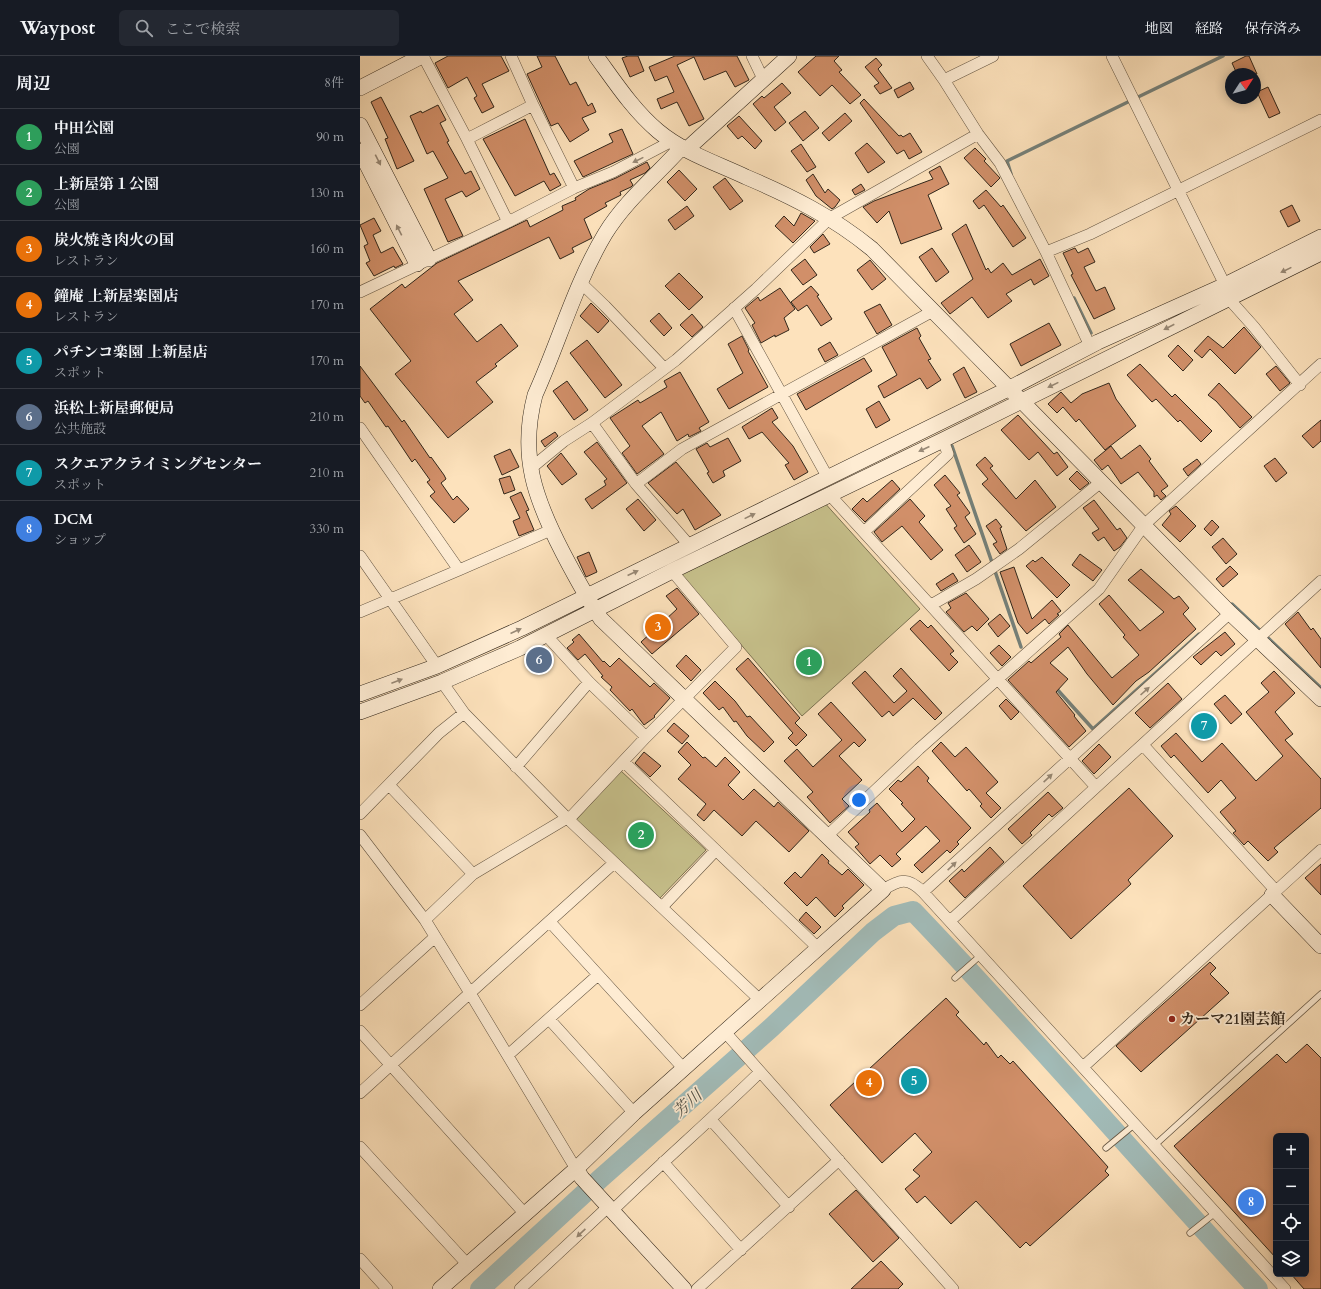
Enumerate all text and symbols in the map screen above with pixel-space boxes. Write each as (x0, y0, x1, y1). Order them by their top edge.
search box (119, 10, 399, 46)
text: Waypost (20, 15, 95, 41)
icon: search (133, 17, 155, 39)
text: ここで検索 (165, 19, 240, 39)
text: 地図 (1145, 19, 1173, 38)
text: 経路 (1195, 19, 1223, 38)
text: 保存済み (1245, 19, 1301, 38)
north arrow (1225, 68, 1261, 104)
text: 周辺 (16, 72, 50, 95)
text: 8件 (324, 74, 344, 92)
text: 中田公園 (54, 118, 114, 138)
text: 1 (26, 128, 32, 146)
text: 90 m (316, 128, 344, 146)
text: 公園 (54, 140, 80, 158)
one-way arrow (375, 154, 381, 165)
one-way arrow (632, 157, 644, 163)
text: 上新屋第１公園 (54, 174, 159, 194)
text: 2 (26, 184, 32, 202)
text: 130 m (310, 184, 344, 202)
text: 公園 (54, 196, 80, 214)
one-way arrow (396, 224, 402, 235)
text: 炭火焼き肉火の国 (54, 230, 174, 250)
text: 3 (26, 240, 32, 258)
text: 160 m (310, 240, 344, 258)
text: レストラン (54, 252, 119, 270)
one-way arrow (1280, 267, 1292, 273)
text: 鐘庵 上新屋楽園店 (54, 286, 178, 306)
text: 4 (26, 296, 32, 314)
text: 170 m (310, 296, 344, 314)
text: レストラン (54, 308, 119, 326)
one-way arrow (1164, 324, 1175, 330)
text: パチンコ楽園 上新屋店 (54, 342, 207, 362)
text: 5 (26, 352, 32, 370)
text: 170 m (310, 352, 344, 370)
text: スポット (54, 364, 106, 382)
one-way arrow (1047, 382, 1059, 388)
text: 浜松上新屋郵便局 (54, 398, 174, 418)
text: 6 (26, 408, 32, 426)
text: 210 m (310, 408, 344, 426)
text: 公共施設 (54, 420, 106, 438)
one-way arrow (918, 446, 930, 452)
text: スクエアクライミングセンター (54, 454, 262, 474)
text: 7 (26, 464, 32, 482)
text: 210 m (310, 464, 344, 482)
text: スポット (54, 476, 106, 494)
text: DCM (54, 509, 93, 529)
one-way arrow (744, 513, 756, 520)
text: 8 (26, 520, 32, 538)
text: 330 m (310, 520, 344, 538)
text: ショップ (54, 531, 106, 549)
one-way arrow (627, 570, 639, 576)
pin: 3 (645, 612, 671, 642)
one-way arrow (511, 627, 523, 633)
pin: 6 (526, 645, 552, 675)
pin: 1 (796, 647, 822, 677)
one-way arrow (391, 677, 403, 683)
one-way arrow (1140, 687, 1149, 696)
pin: 7 (1191, 711, 1217, 741)
one-way arrow (1043, 773, 1053, 782)
your location (849, 790, 869, 810)
pin: 2 (628, 820, 654, 850)
one-way arrow (947, 861, 957, 871)
place label: カーマ21園芸館 (1180, 1009, 1285, 1029)
marker: カーマ21園芸館 (1167, 1014, 1177, 1024)
pin: 5 (901, 1066, 927, 1096)
pin: 4 (856, 1068, 882, 1098)
water label: 芳川 (668, 1084, 708, 1123)
map controls (1273, 1133, 1309, 1277)
button: + (1273, 1133, 1309, 1169)
button: − (1273, 1169, 1309, 1205)
pin: 8 (1238, 1187, 1264, 1217)
button: locate (1273, 1205, 1309, 1241)
one-way arrow (576, 1228, 586, 1238)
button: layers (1273, 1241, 1309, 1277)

